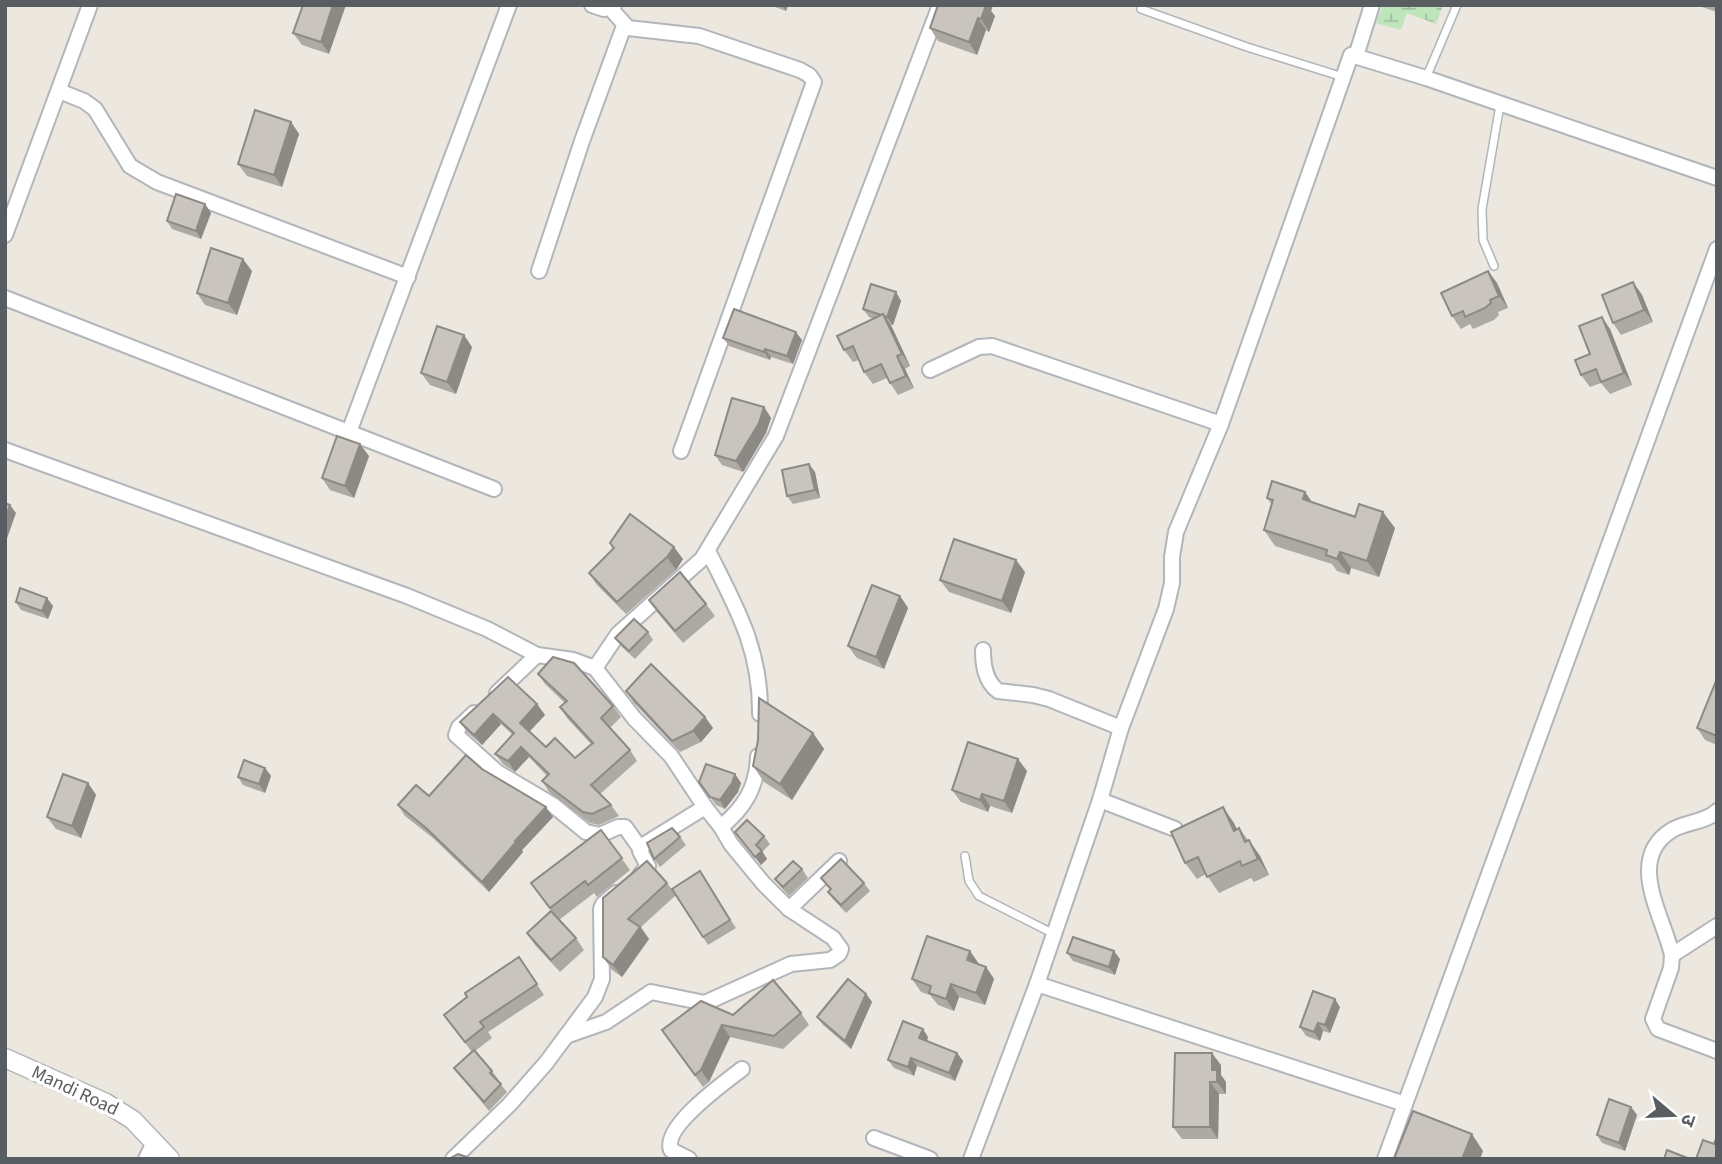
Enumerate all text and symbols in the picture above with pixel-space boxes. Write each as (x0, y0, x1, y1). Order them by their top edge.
street label: Mandi Road (27, 1059, 123, 1123)
north arrow (1638, 1080, 1708, 1150)
text: उ (1673, 1110, 1702, 1131)

